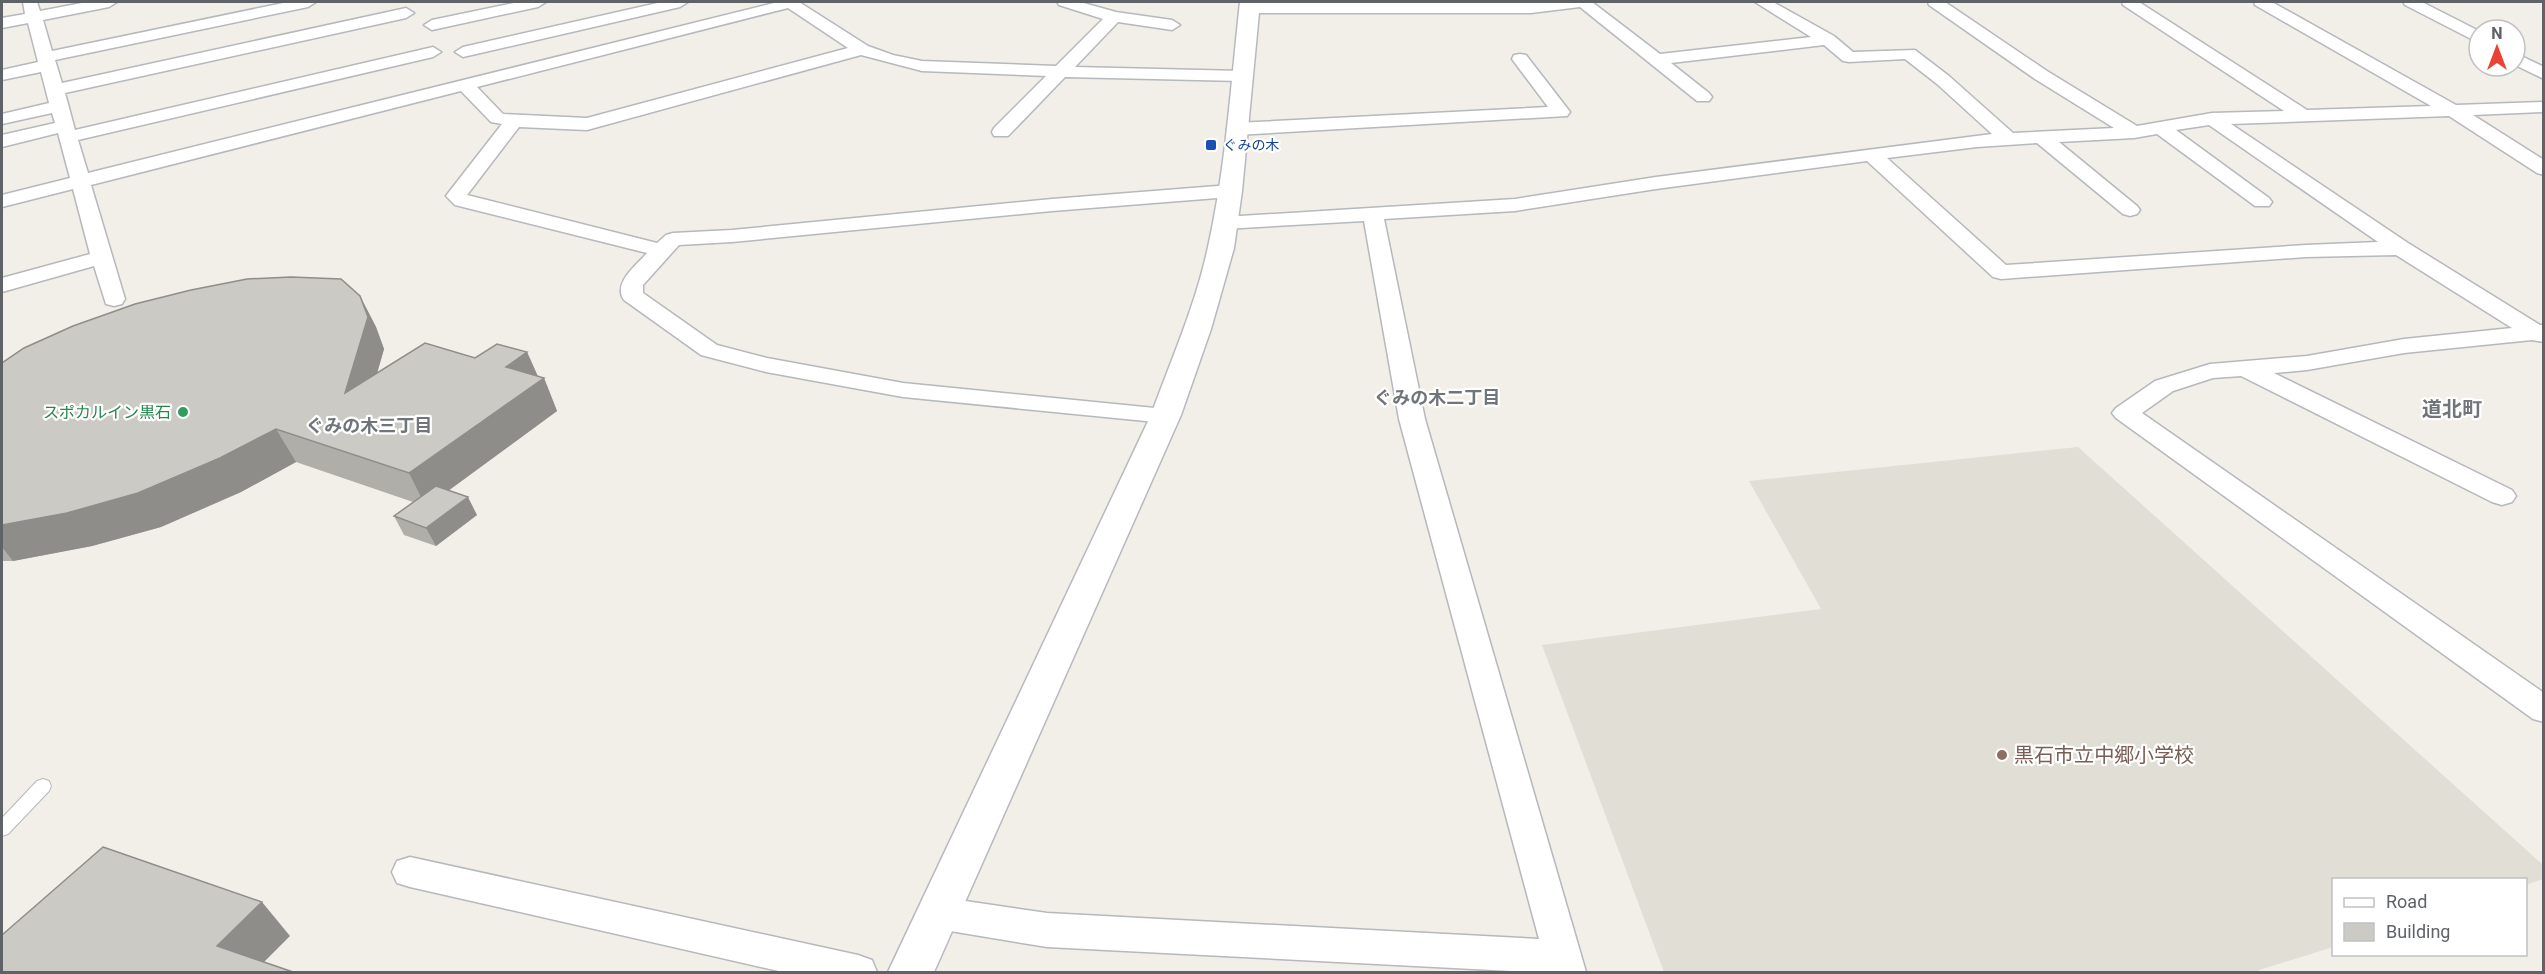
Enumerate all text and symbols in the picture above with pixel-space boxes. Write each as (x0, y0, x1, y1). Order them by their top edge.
north arrow (2467, 18, 2527, 78)
text: N (2491, 24, 2503, 43)
place label: ぐみの木 (1223, 137, 1279, 153)
marker: ぐみの木 (1204, 138, 1218, 152)
district label: ぐみの木二丁目 (1374, 387, 1500, 408)
district label: 道北町 (2422, 397, 2482, 421)
place label: スポカルイン黒石 (43, 403, 171, 422)
marker: スポカルイン黒石 (176, 405, 190, 419)
district label: ぐみの木三丁目 (306, 415, 432, 436)
place label: 黒石市立中郷小学校 (2014, 743, 2194, 767)
marker: 黒石市立中郷小学校 (1995, 748, 2009, 762)
legend (2332, 878, 2527, 956)
text: Road (2386, 891, 2427, 912)
text: Building (2386, 921, 2450, 942)

